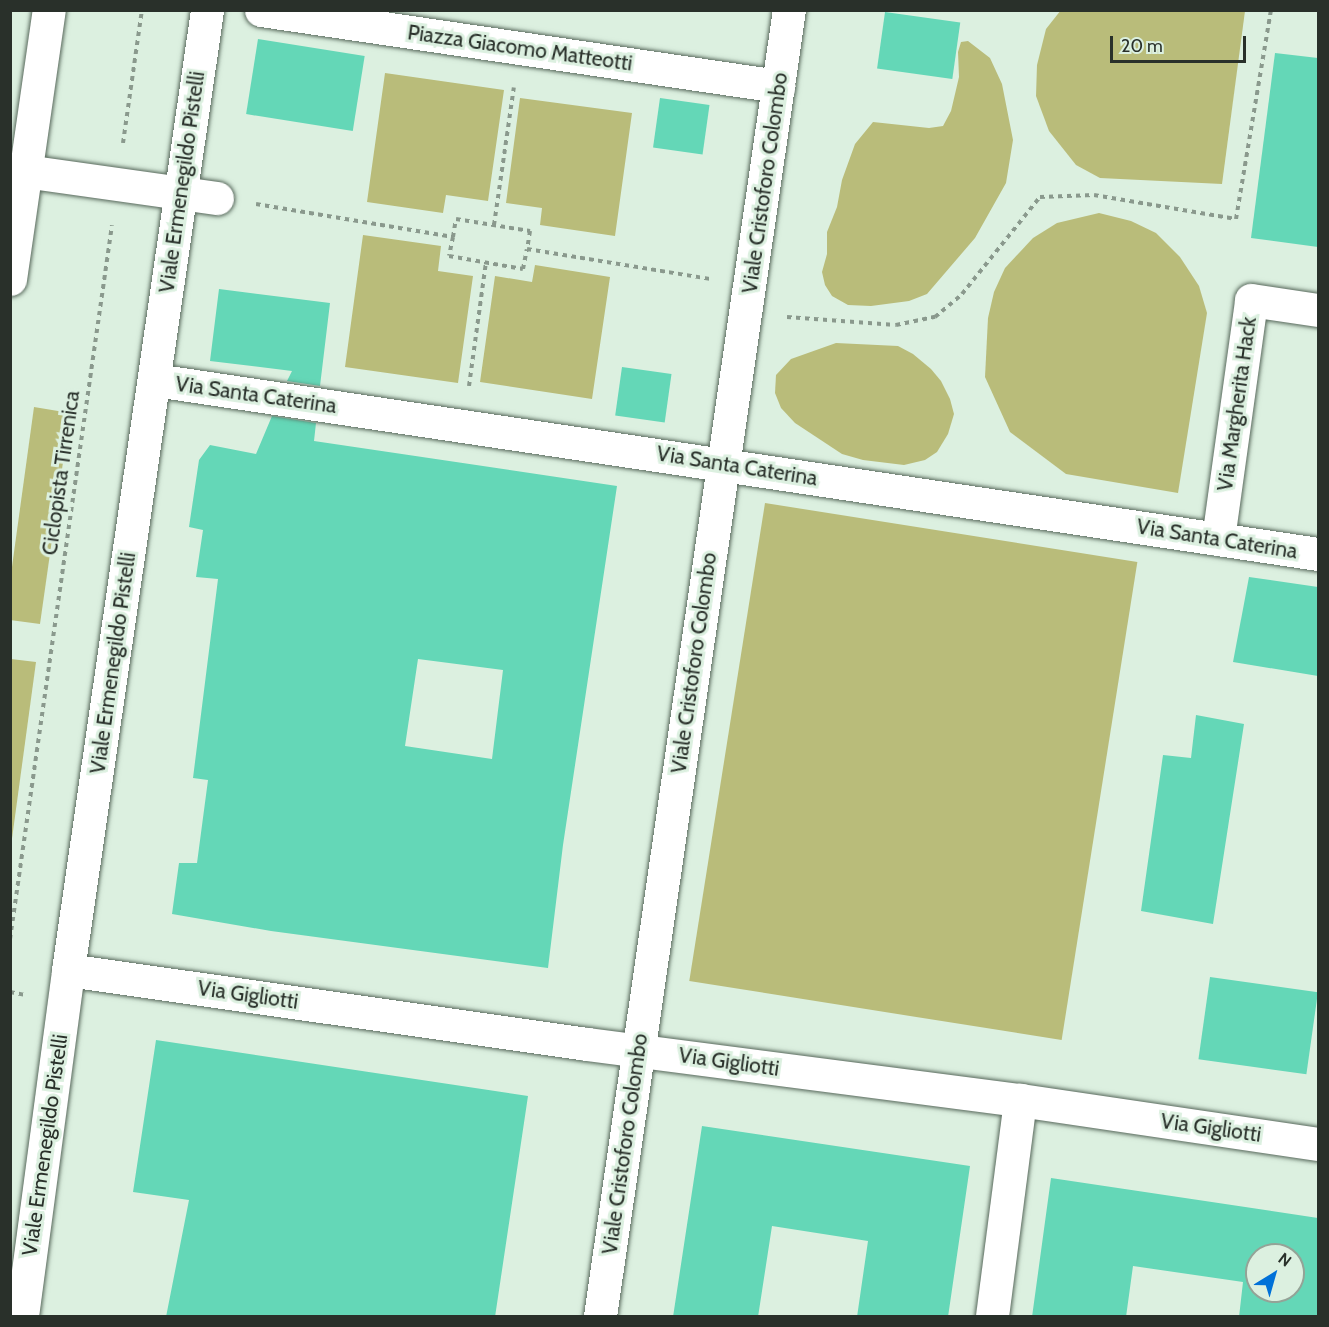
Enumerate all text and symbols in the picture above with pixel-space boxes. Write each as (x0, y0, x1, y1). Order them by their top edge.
street label: Piazza Giacomo Matteotti (406, 20, 634, 76)
scale bar (1113, 24, 1250, 62)
text: 20 m (1121, 35, 1163, 57)
street label: Viale Ermenegildo Pistelli (154, 70, 210, 294)
street label: Viale Cristoforo Colombo (737, 71, 793, 295)
street label: Via Margherita Hack (1212, 315, 1262, 493)
street label: Via Santa Caterina (174, 371, 338, 419)
street label: Ciclopista Tirrenica (37, 389, 85, 557)
street label: Via Santa Caterina (655, 441, 819, 491)
street label: Via Santa Caterina (1135, 514, 1299, 564)
street label: Viale Ermenegildo Pistelli (85, 551, 141, 775)
street label: Viale Cristoforo Colombo (666, 551, 722, 775)
street label: Via Gigliotti (196, 975, 300, 1015)
street label: Viale Cristoforo Colombo (597, 1032, 653, 1256)
street label: Viale Ermenegildo Pistelli (17, 1033, 73, 1257)
street label: Via Gigliotti (677, 1042, 781, 1082)
street label: Via Gigliotti (1159, 1108, 1263, 1148)
north arrow (1245, 1243, 1305, 1303)
text: N (1275, 1249, 1295, 1271)

